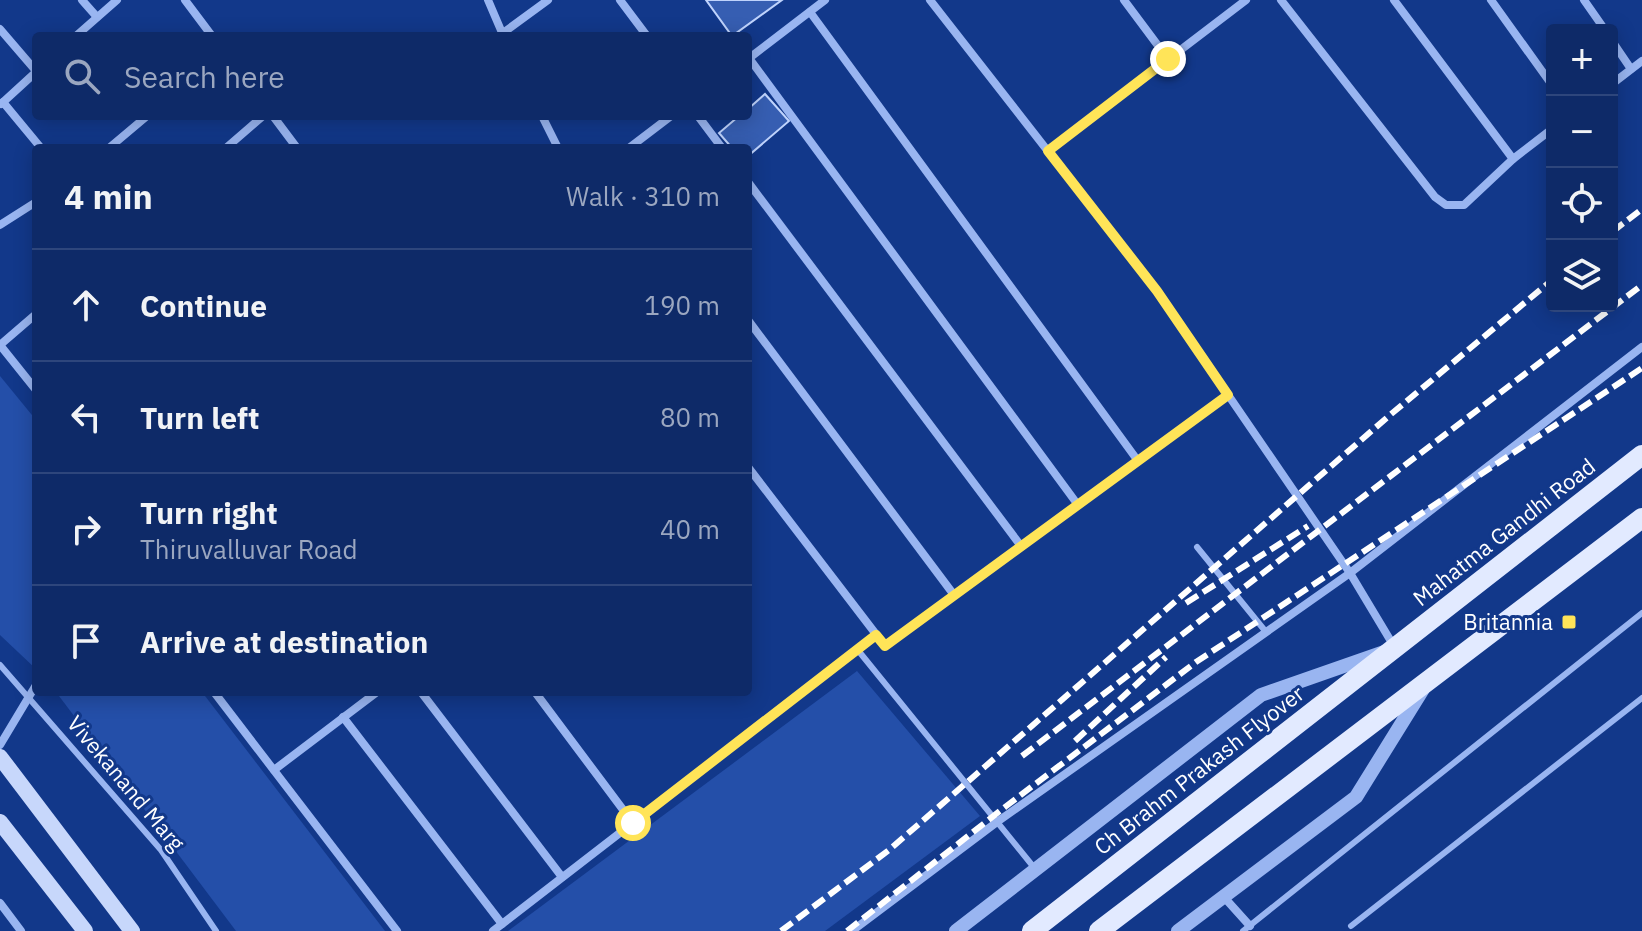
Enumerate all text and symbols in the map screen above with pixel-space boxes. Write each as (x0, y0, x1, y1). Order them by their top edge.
map controls (1546, 24, 1618, 312)
button: + (1546, 24, 1618, 96)
search box (32, 32, 752, 120)
route end (1150, 41, 1186, 77)
icon: search (60, 54, 104, 98)
text: Search here (124, 57, 285, 96)
button: − (1546, 96, 1618, 168)
button: locate (1546, 168, 1618, 240)
text: 4 min (64, 174, 153, 218)
text: Walk · 310 m (566, 179, 720, 213)
button: layers (1546, 240, 1618, 312)
icon: ahead (64, 283, 108, 327)
text: Continue (140, 286, 267, 325)
text: 190 m (644, 288, 720, 322)
icon: left (64, 395, 108, 439)
text: Turn left (140, 398, 259, 437)
text: 80 m (660, 400, 720, 434)
street label: Mahatma Gandhi Road (1407, 451, 1601, 612)
text: Turn right (140, 493, 278, 532)
icon: right (64, 507, 108, 551)
text: 40 m (660, 512, 720, 546)
text: Thiruvalluvar Road (140, 532, 358, 566)
place label: Britannia (1463, 607, 1553, 636)
marker: Britannia (1560, 613, 1578, 631)
icon: arrive (64, 619, 108, 663)
text: Arrive at destination (140, 622, 428, 661)
street label: Ch Brahm Prakash Flyover (1088, 679, 1310, 861)
street label: Vivekanand Marg (61, 709, 192, 857)
route start (615, 805, 651, 841)

